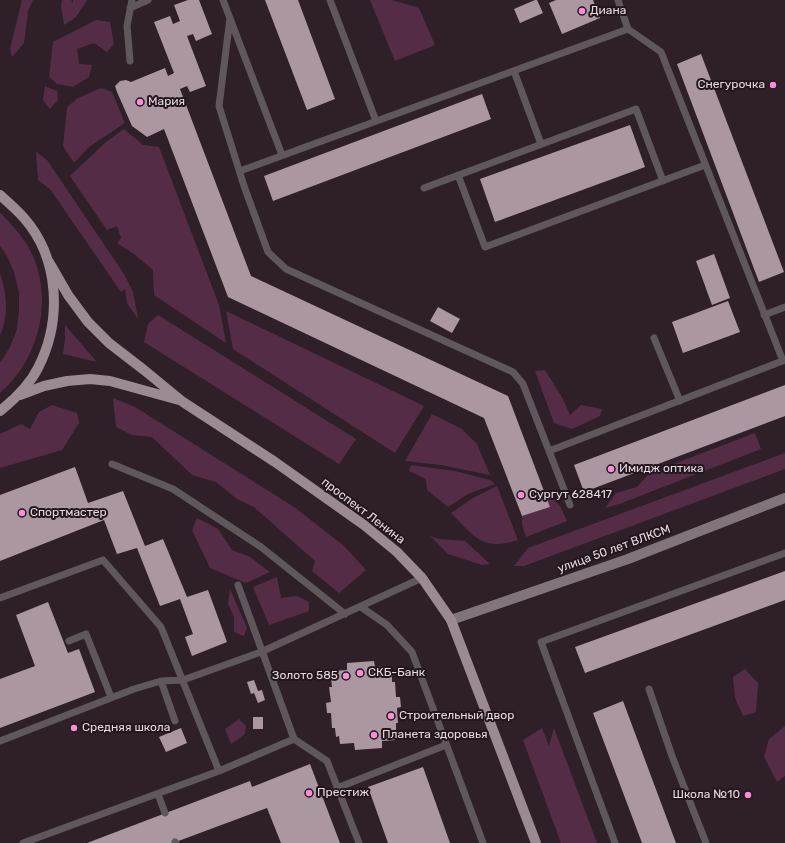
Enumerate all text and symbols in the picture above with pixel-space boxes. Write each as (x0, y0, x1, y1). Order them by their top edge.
place label: Диана (590, 4, 626, 18)
marker: Диана (577, 6, 587, 16)
place label: Снегурочка (698, 78, 765, 92)
marker: Снегурочка (768, 80, 778, 90)
place label: Мария (148, 95, 185, 109)
marker: Мария (135, 97, 145, 107)
place label: Имидж оптика (619, 462, 704, 476)
marker: Имидж оптика (606, 464, 616, 474)
street label: проспект Ленина (318, 475, 408, 547)
place label: Сургут 628417 (529, 488, 612, 502)
marker: Сургут 628417 (516, 490, 526, 500)
place label: Спортмастер (30, 506, 107, 520)
marker: Спортмастер (17, 508, 27, 518)
street label: улица 50 лет ВЛКСМ (556, 522, 672, 576)
place label: СКБ-Банк (368, 666, 425, 680)
marker: СКБ-Банк (355, 668, 365, 678)
place label: Золото 585 (272, 669, 338, 683)
marker: Золото 585 (341, 671, 351, 681)
place label: Строительный двор (399, 709, 514, 723)
marker: Строительный двор (386, 711, 396, 721)
place label: Средняя школа (82, 721, 170, 735)
marker: Средняя школа (69, 723, 79, 733)
place label: Планета здоровья (382, 728, 487, 742)
marker: Планета здоровья (369, 730, 379, 740)
place label: Престиж (317, 786, 369, 800)
marker: Престиж (304, 788, 314, 798)
place label: Школа №10 (672, 788, 740, 802)
marker: Школа №10 (743, 790, 753, 800)

